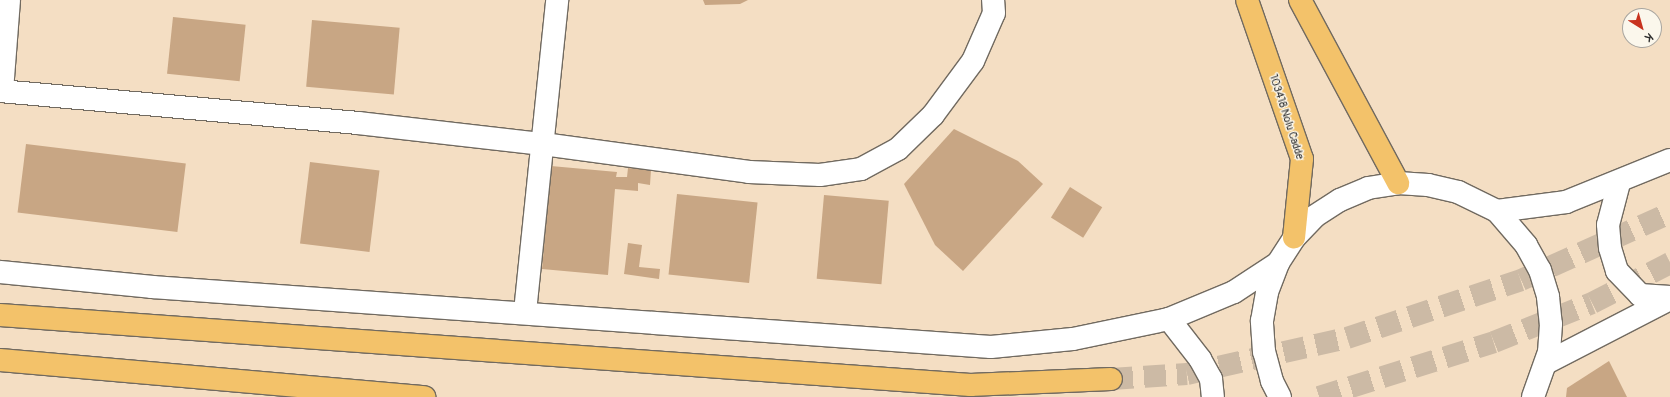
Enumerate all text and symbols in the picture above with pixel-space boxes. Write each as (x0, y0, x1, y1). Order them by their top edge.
north arrow (1622, 8, 1662, 48)
text: K (1642, 30, 1655, 44)
street label: 103418 Nolu Cadde (1266, 73, 1306, 161)

